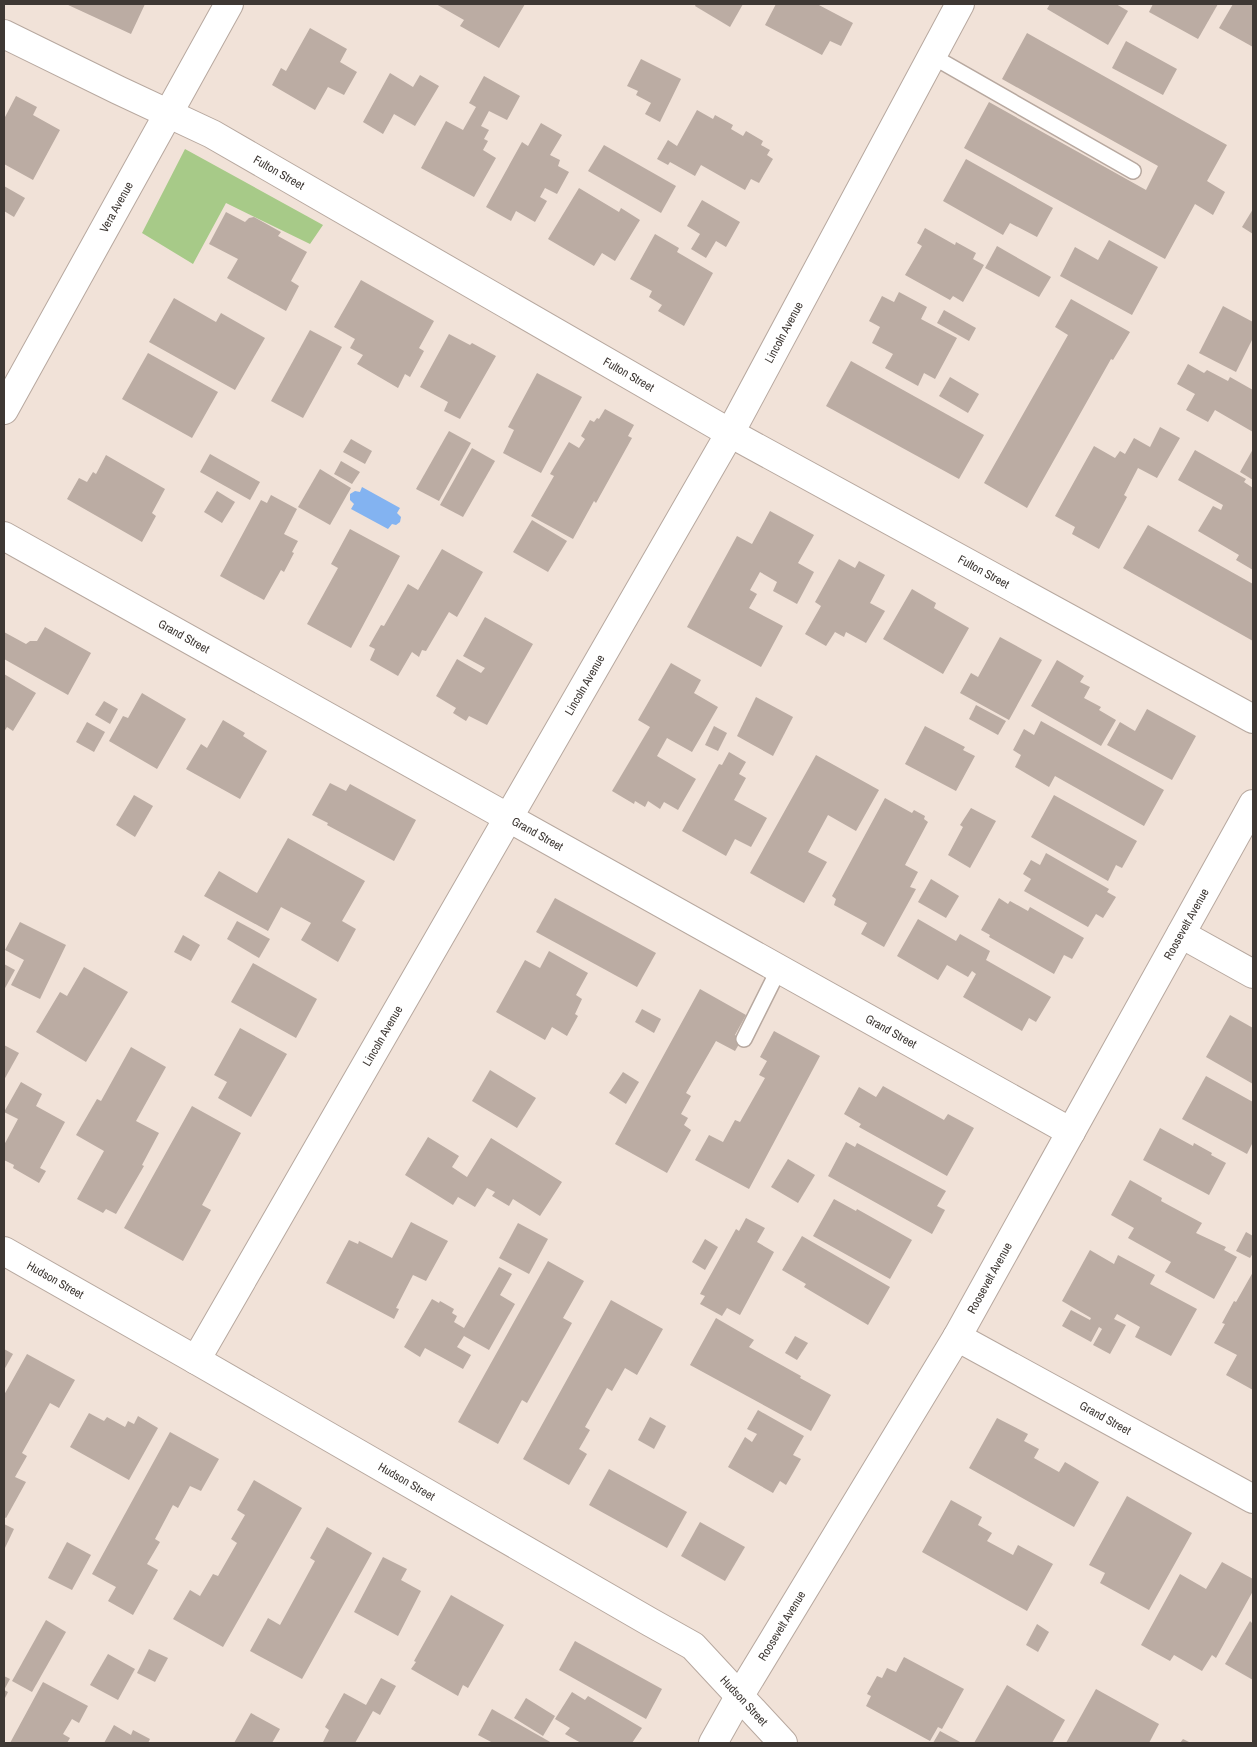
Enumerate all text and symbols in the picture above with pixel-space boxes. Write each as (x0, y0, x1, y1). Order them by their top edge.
street label: Fulton Street (250, 152, 308, 194)
street label: Vera Avenue (96, 179, 137, 235)
street label: Lincoln Avenue (761, 299, 807, 366)
street label: Fulton Street (600, 354, 657, 396)
street label: Fulton Street (955, 551, 1012, 592)
street label: Grand Street (155, 616, 213, 657)
street label: Lincoln Avenue (561, 652, 609, 718)
street label: Grand Street (509, 813, 566, 855)
street label: Roosevelt Avenue (1160, 886, 1213, 963)
street label: Lincoln Avenue (359, 1003, 406, 1069)
street label: Grand Street (862, 1011, 920, 1052)
street label: Roosevelt Avenue (963, 1240, 1016, 1317)
street label: Hudson Street (24, 1258, 87, 1303)
street label: Grand Street (1077, 1398, 1134, 1439)
street label: Hudson Street (375, 1459, 438, 1504)
street label: Roosevelt Avenue (755, 1588, 809, 1664)
street label: Hudson Street (717, 1672, 771, 1730)

